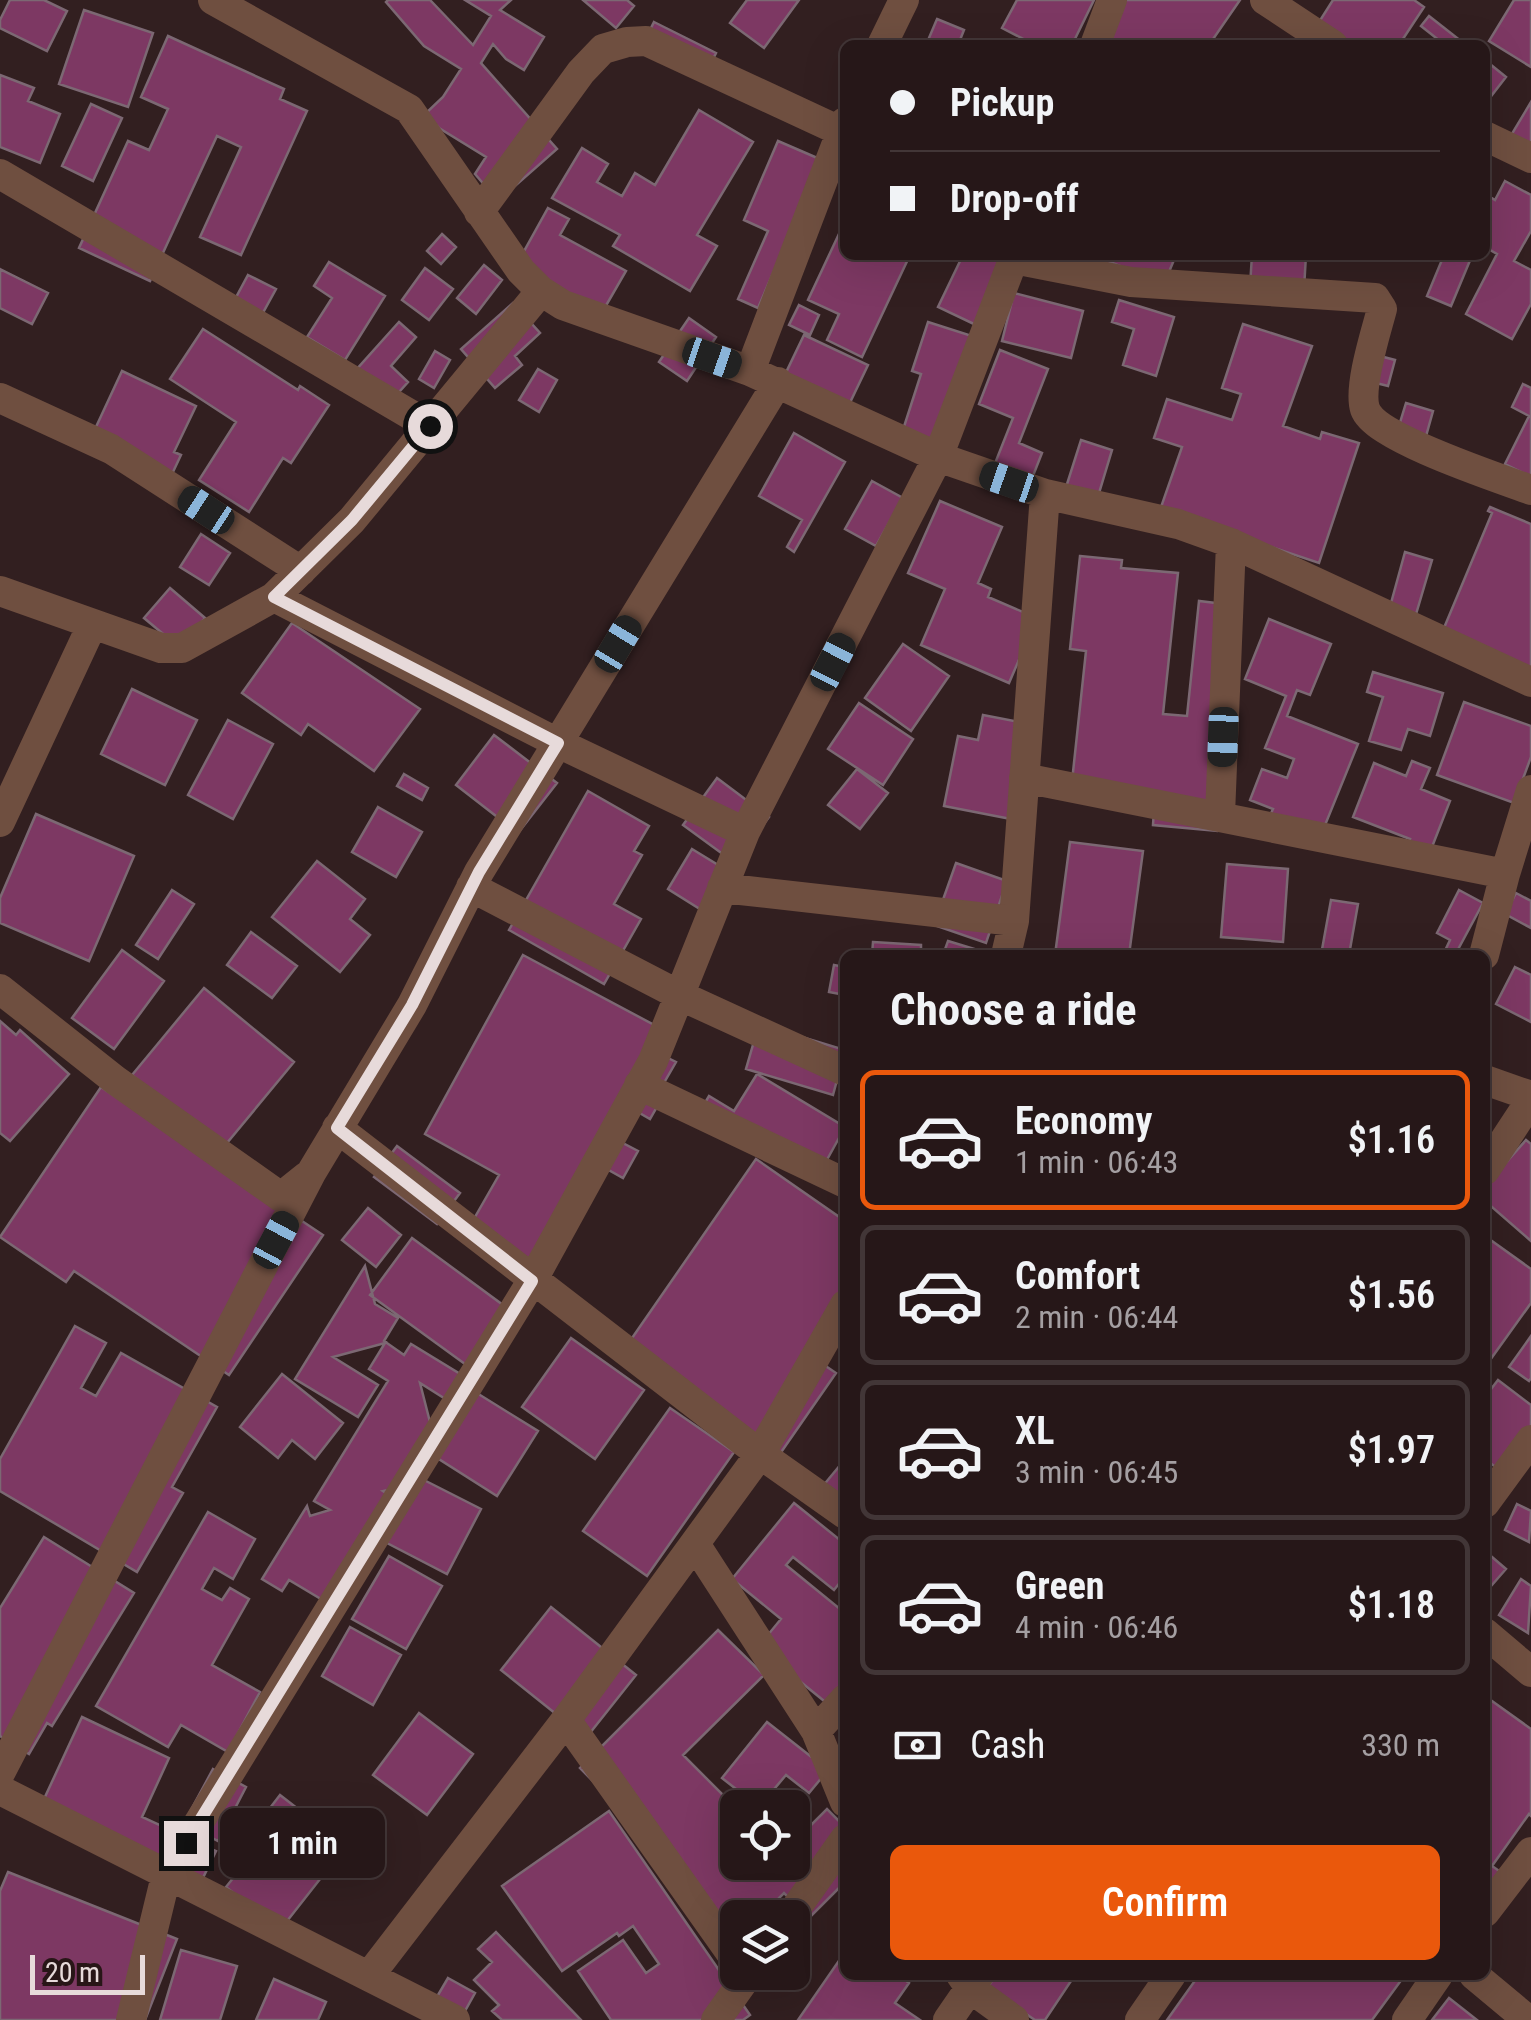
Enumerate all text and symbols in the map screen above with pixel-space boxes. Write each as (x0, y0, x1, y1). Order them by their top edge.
text: Pickup (950, 81, 1054, 125)
text: Drop-off (950, 177, 1079, 221)
car (679, 334, 745, 382)
route start (408, 404, 453, 449)
car (976, 458, 1042, 506)
car (173, 481, 239, 539)
car (590, 611, 646, 677)
car (806, 628, 860, 696)
car (1207, 706, 1239, 768)
text: Choose a ride (890, 983, 1137, 1036)
icon: car (895, 1095, 985, 1185)
text: Economy (1015, 1099, 1152, 1143)
text: $1.16 (1348, 1118, 1435, 1162)
text: 1 min · 06:43 (1015, 1143, 1178, 1181)
car (249, 1206, 303, 1274)
icon: car (895, 1250, 985, 1340)
text: Comfort (1015, 1254, 1140, 1298)
text: $1.56 (1348, 1273, 1435, 1317)
text: 2 min · 06:44 (1015, 1298, 1178, 1336)
icon: car (895, 1405, 985, 1495)
text: XL (1015, 1409, 1054, 1453)
text: $1.97 (1348, 1428, 1435, 1472)
text: 3 min · 06:45 (1015, 1453, 1178, 1491)
icon: car (895, 1560, 985, 1650)
text: Green (1015, 1564, 1105, 1608)
text: $1.18 (1348, 1583, 1435, 1627)
text: 4 min · 06:46 (1015, 1608, 1178, 1646)
icon: cash (890, 1718, 945, 1773)
text: Cash (970, 1723, 1045, 1767)
text: 330 m (1361, 1726, 1440, 1764)
map controls (720, 1790, 810, 1990)
button: locate (720, 1790, 810, 1880)
callout: 1 min (221, 1808, 386, 1878)
route end (164, 1821, 209, 1866)
text: 1 min (267, 1824, 338, 1862)
button: Confirm (890, 1845, 1440, 1960)
button: layers (720, 1900, 810, 1990)
scale bar (30, 1950, 145, 1994)
text: 20 m (45, 1956, 100, 1989)

